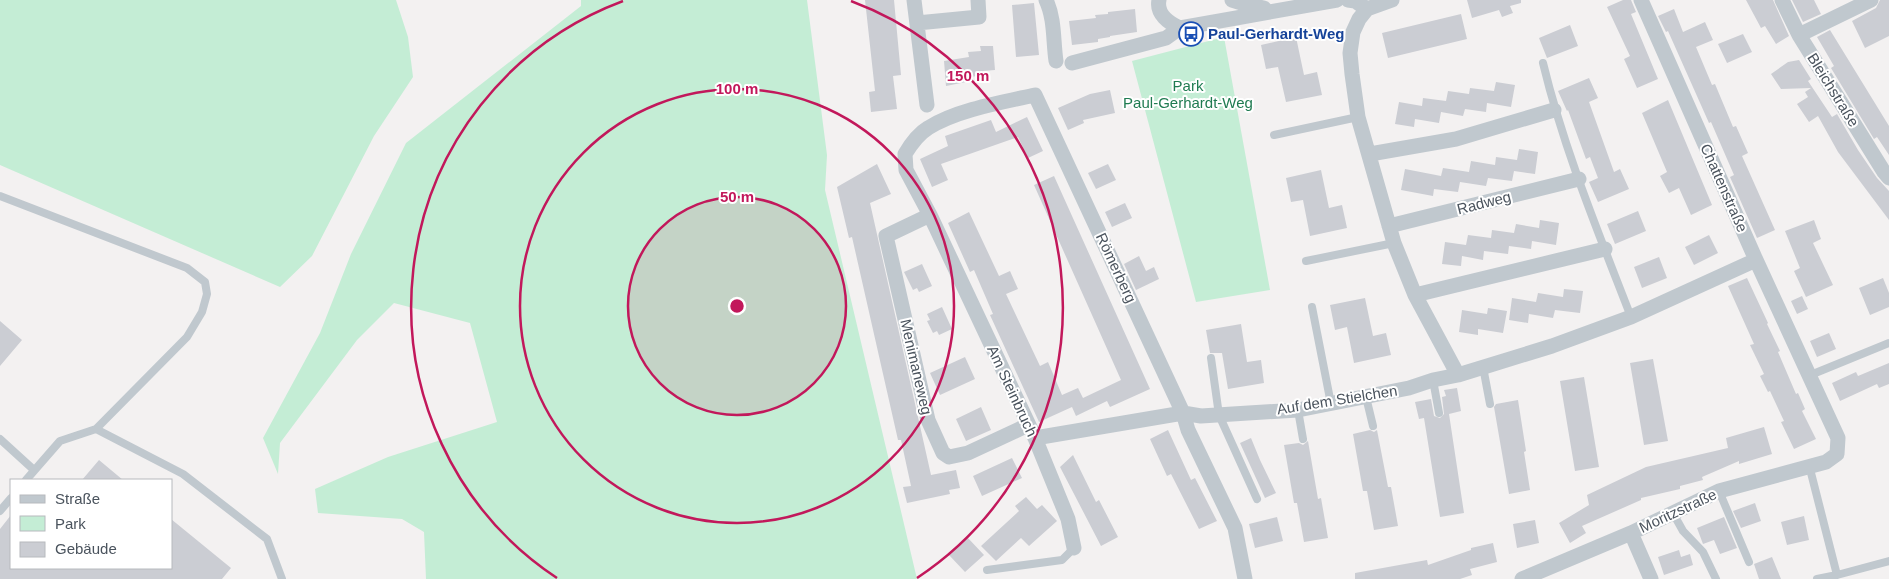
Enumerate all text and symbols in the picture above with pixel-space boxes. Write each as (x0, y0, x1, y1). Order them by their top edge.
bus stop icon: Paul-Gerhardt-Weg (1178, 21, 1204, 47)
place label: Paul-Gerhardt-Weg (1208, 25, 1344, 42)
street label: Bleichstraße (1804, 50, 1863, 130)
text: 150 m (947, 67, 989, 84)
park label: Park Paul-Gerhardt-Weg (1123, 77, 1253, 111)
text: 100 m (716, 80, 758, 97)
street label: Chattenstraße (1697, 141, 1752, 235)
text: 50 m (720, 188, 754, 205)
street label: Radweg (1455, 188, 1513, 217)
street label: Römerberg (1093, 230, 1140, 305)
centre of rings (728, 297, 746, 315)
street label: Menimaneweg (897, 317, 936, 416)
street label: Am Steinbruch (984, 343, 1041, 439)
street label: Auf dem Stielchen (1275, 382, 1398, 417)
legend (10, 479, 172, 569)
street label: Moritzstraße (1636, 485, 1719, 536)
text: Straße (55, 490, 100, 507)
text: Park (55, 515, 86, 532)
text: Gebäude (55, 540, 117, 557)

